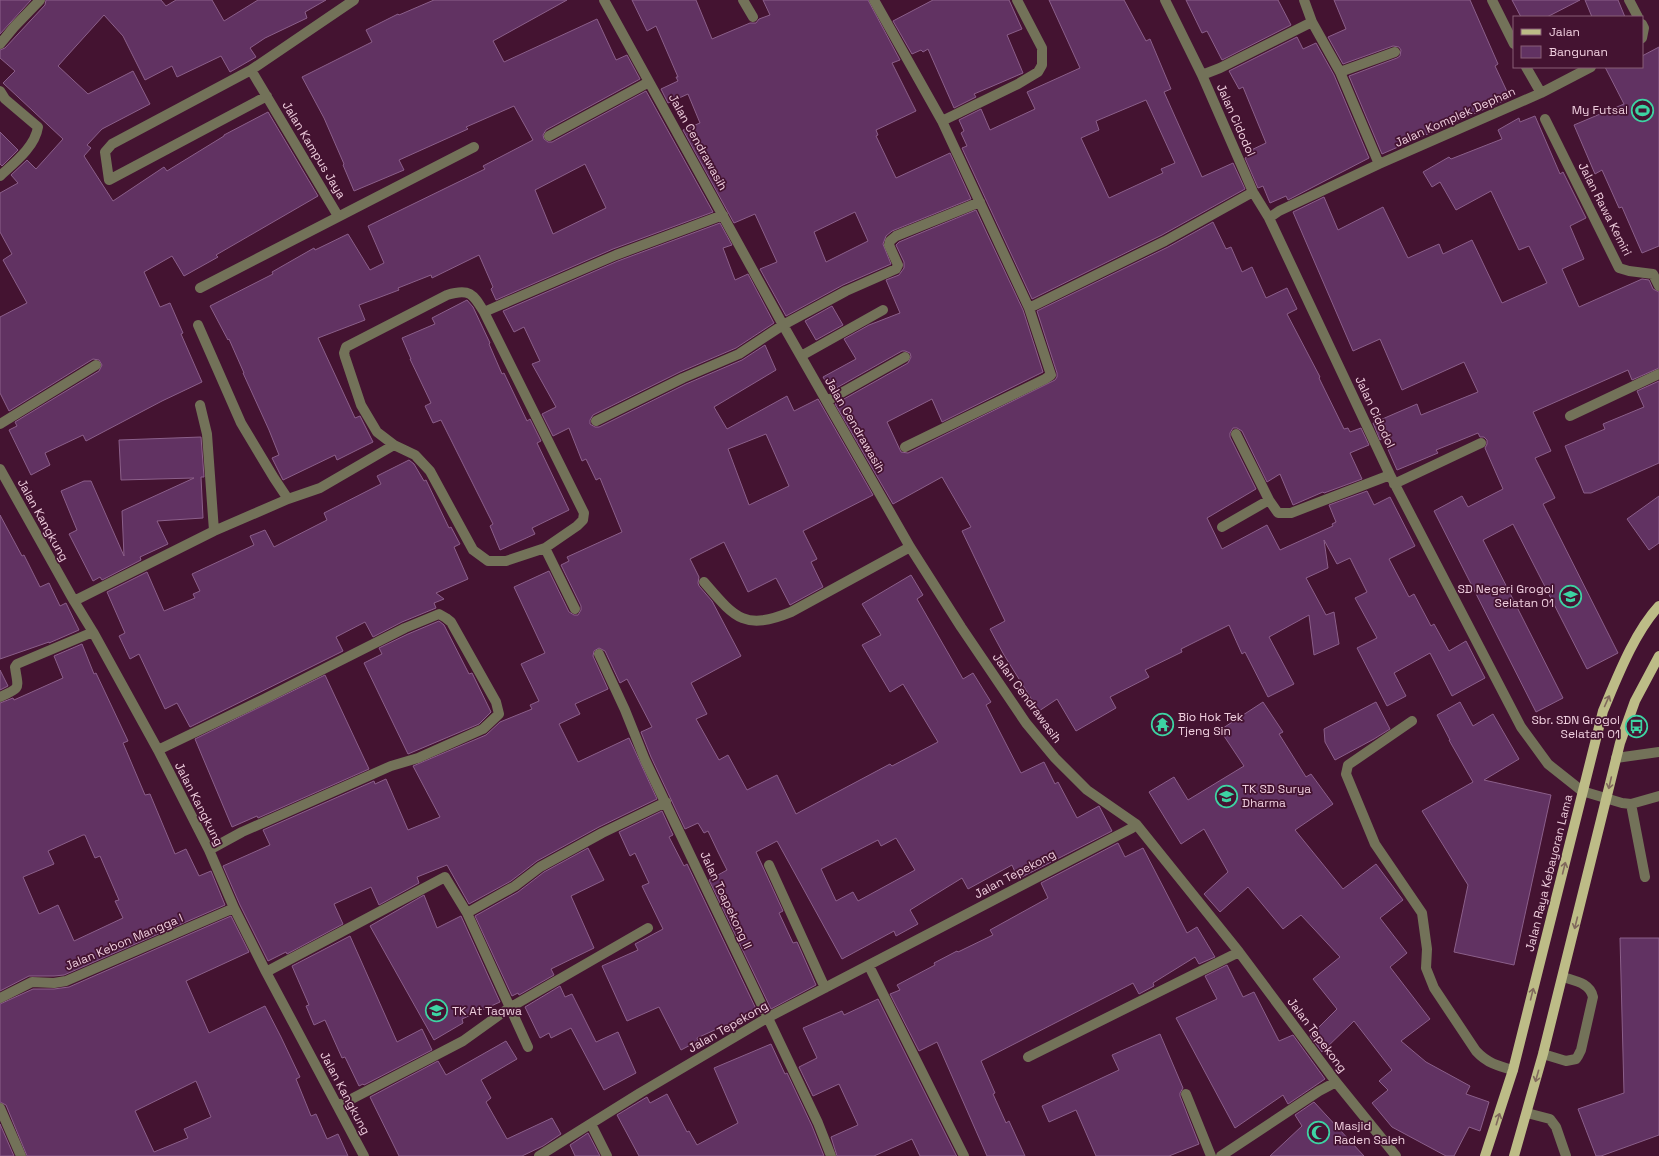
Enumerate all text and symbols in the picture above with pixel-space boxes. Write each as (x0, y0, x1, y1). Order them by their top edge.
legend (1513, 16, 1643, 68)
text: Jalan (1549, 24, 1580, 40)
text: Bangunan (1549, 44, 1608, 60)
street label: Jalan Cidodol (1213, 81, 1259, 159)
street label: Jalan Komplek Dephan (1392, 83, 1518, 151)
street label: Jalan Cendrawasih (665, 91, 731, 193)
sports icon: My Futsal (1630, 97, 1656, 123)
street label: Jalan Kampus Jaya (279, 98, 349, 202)
place label: My Futsal (1572, 102, 1628, 118)
street label: Jalan Rawa Kemiri (1575, 160, 1635, 258)
street label: Jalan Cidodol (1351, 373, 1399, 451)
street label: Jalan Cendrawasih (821, 374, 889, 476)
street label: Jalan Kangkung (14, 476, 72, 564)
place label: SD Negeri Grogol Selatan 01 (1458, 581, 1554, 611)
school or university icon: SD Negeri Grogol Selatan 01 (1557, 583, 1583, 609)
street label: Jalan Cendrawasih (989, 650, 1065, 746)
one-way arrow (1604, 696, 1611, 708)
place label: Bio Hok Tek Tjeng Sin (1178, 709, 1244, 739)
temple icon: Bio Hok Tek Tjeng Sin (1150, 711, 1176, 737)
place label: Sbr. SDN Grogol Selatan 01 (1531, 712, 1620, 742)
bus stop icon: Sbr. SDN Grogol Selatan 01 (1623, 714, 1649, 740)
street label: Jalan Kangkung (171, 759, 227, 849)
one-way arrow (1606, 776, 1614, 789)
place label: TK SD Surya Dharma (1242, 781, 1311, 811)
school or university icon: TK SD Surya Dharma (1213, 783, 1239, 809)
street label: Jalan Raya Kebayoran Lama (1522, 793, 1576, 953)
street label: Jalan Tepekong (971, 846, 1059, 902)
street label: Jalan Toapekong II (696, 848, 756, 952)
one-way arrow (1561, 862, 1568, 875)
street label: Jalan Kebon Mangga I (63, 910, 185, 974)
one-way arrow (1572, 916, 1579, 929)
one-way arrow (1529, 988, 1537, 1001)
street label: Jalan Tepekong (1283, 994, 1351, 1076)
school or university icon: TK At Taqwa (424, 998, 450, 1024)
street label: Jalan Tepekong (685, 998, 771, 1056)
place label: TK At Taqwa (452, 1003, 522, 1019)
street label: Jalan Kangkung (316, 1049, 374, 1137)
one-way arrow (1533, 1069, 1540, 1082)
one-way arrow (1495, 1113, 1502, 1126)
place label: Masjid Raden Saleh (1334, 1118, 1405, 1148)
mosque icon: Masjid Raden Saleh (1306, 1120, 1332, 1146)

